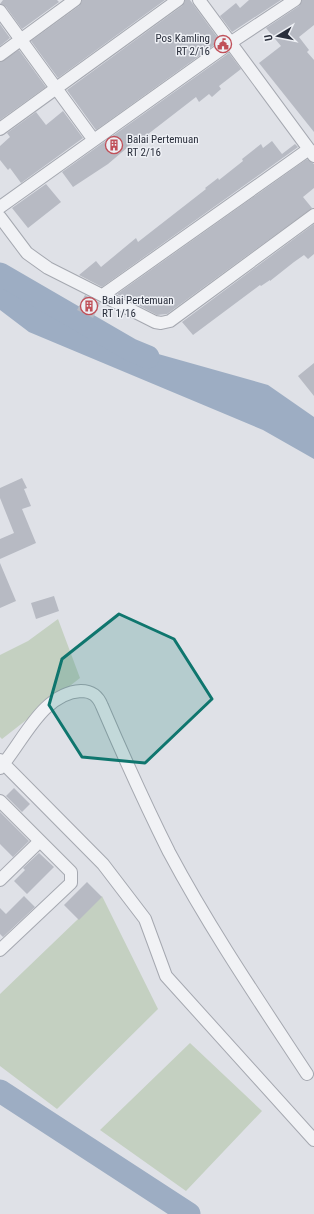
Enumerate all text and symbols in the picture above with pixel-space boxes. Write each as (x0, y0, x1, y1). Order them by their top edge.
north arrow (258, 16, 298, 56)
place label: Pos Kamling RT 2/16 (156, 32, 210, 58)
text: U (262, 33, 276, 42)
public building icon: Pos Kamling RT 2/16 (213, 34, 233, 54)
place label: Balai Pertemuan RT 2/16 (127, 133, 199, 159)
building icon: Balai Pertemuan RT 2/16 (104, 135, 124, 155)
place label: Balai Pertemuan RT 1/16 (102, 294, 174, 320)
building icon: Balai Pertemuan RT 1/16 (79, 296, 99, 316)

